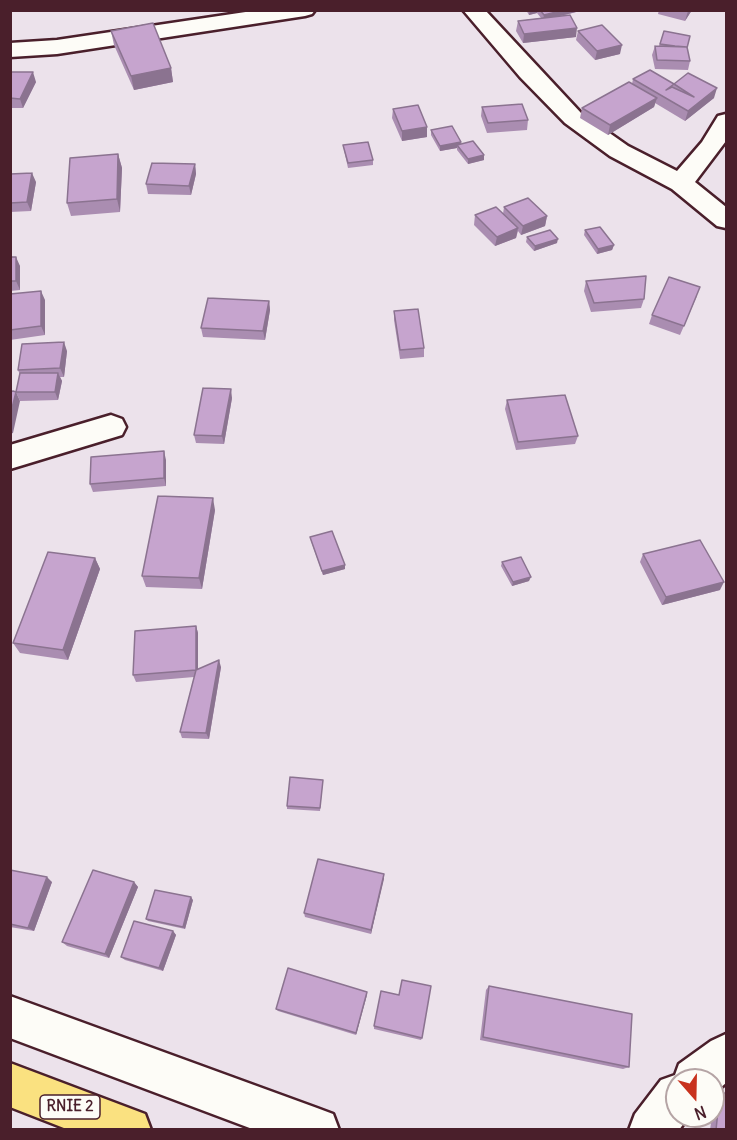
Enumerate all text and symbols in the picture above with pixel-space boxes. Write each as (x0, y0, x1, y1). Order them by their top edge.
north arrow (665, 1068, 725, 1128)
road number: RNIE 2 (40, 1095, 100, 1119)
text: N (692, 1102, 709, 1124)

